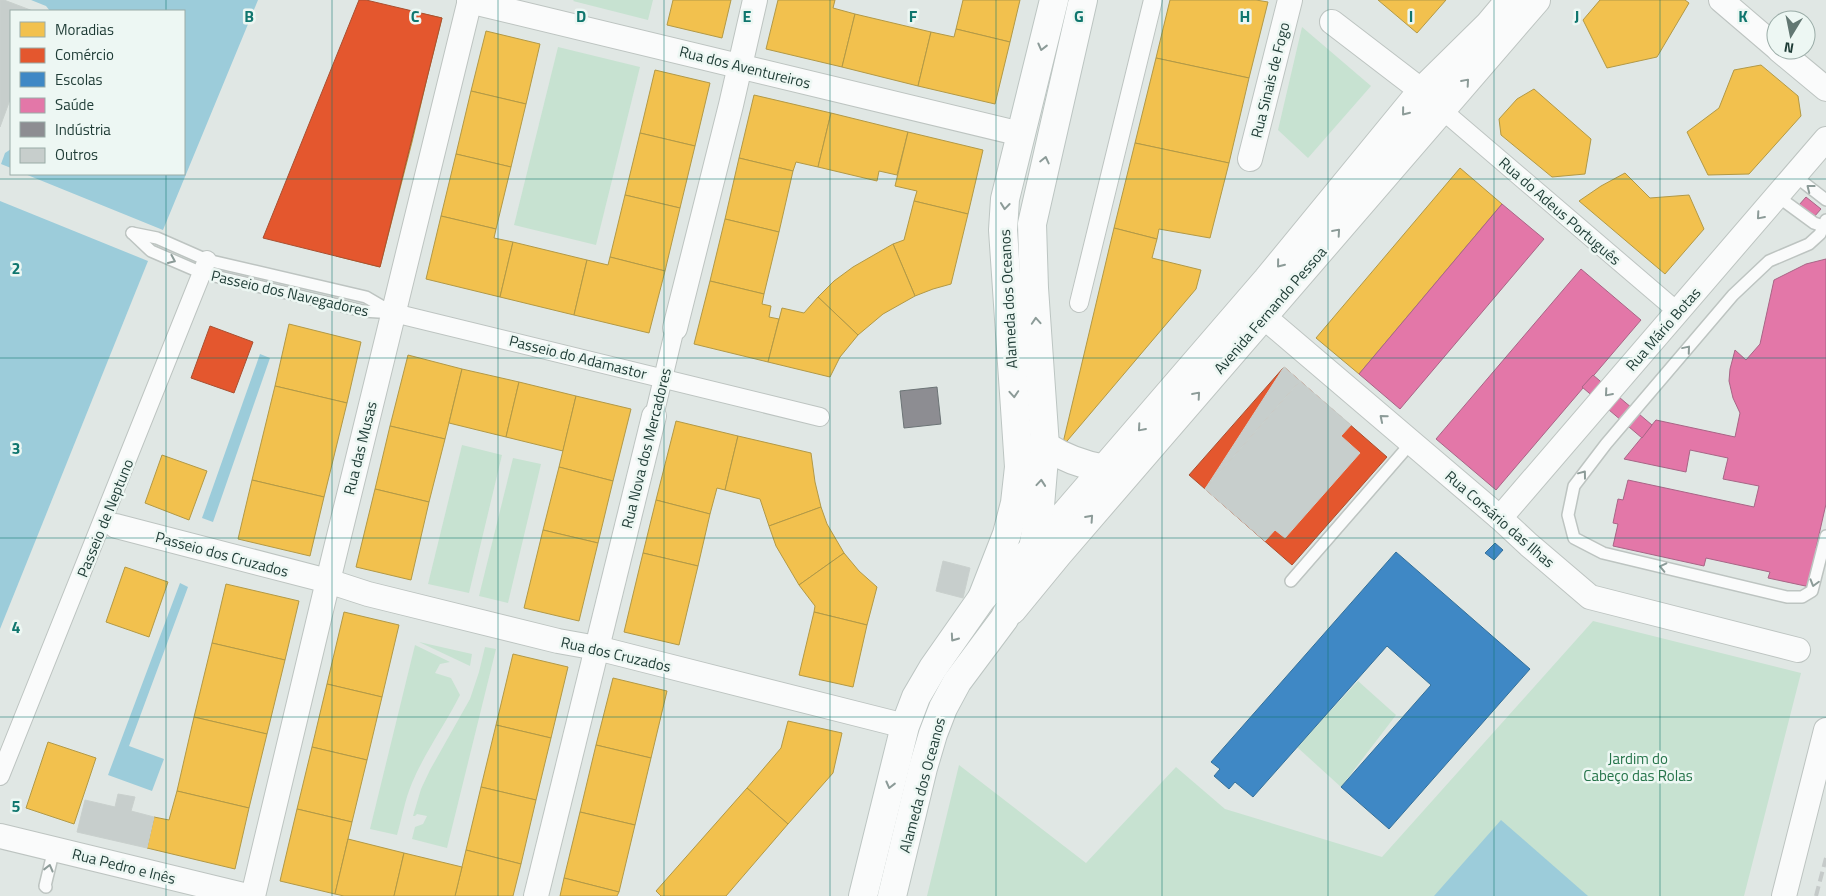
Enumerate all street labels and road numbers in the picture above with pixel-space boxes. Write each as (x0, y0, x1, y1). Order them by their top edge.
street label: Rua Sinais de Fogo (1245, 20, 1296, 140)
street label: Rua dos Aventureiros (677, 40, 813, 94)
street label: Rua do Adeus Português (1494, 151, 1626, 271)
street label: Alameda dos Oceanos (993, 229, 1023, 369)
street label: Avenida Fernando Pessoa (1208, 241, 1332, 379)
street label: Passeio dos Navegadores (209, 264, 371, 322)
street label: Rua Mário Botas (1620, 282, 1706, 376)
street label: Passeio do Adamastor (507, 329, 649, 385)
street label: Rua Nova dos Mercadores (615, 365, 677, 531)
street label: Rua das Musas (337, 399, 383, 497)
street label: Passeio de Neptuno (71, 455, 139, 581)
street label: Rua Corsário das Ilhas (1440, 465, 1560, 573)
street label: Passeio dos Cruzados (153, 525, 291, 583)
street label: Rua dos Cruzados (559, 630, 673, 678)
street label: Alameda dos Oceanos (893, 715, 951, 855)
street label: Rua Pedro e Inês (70, 842, 178, 890)

